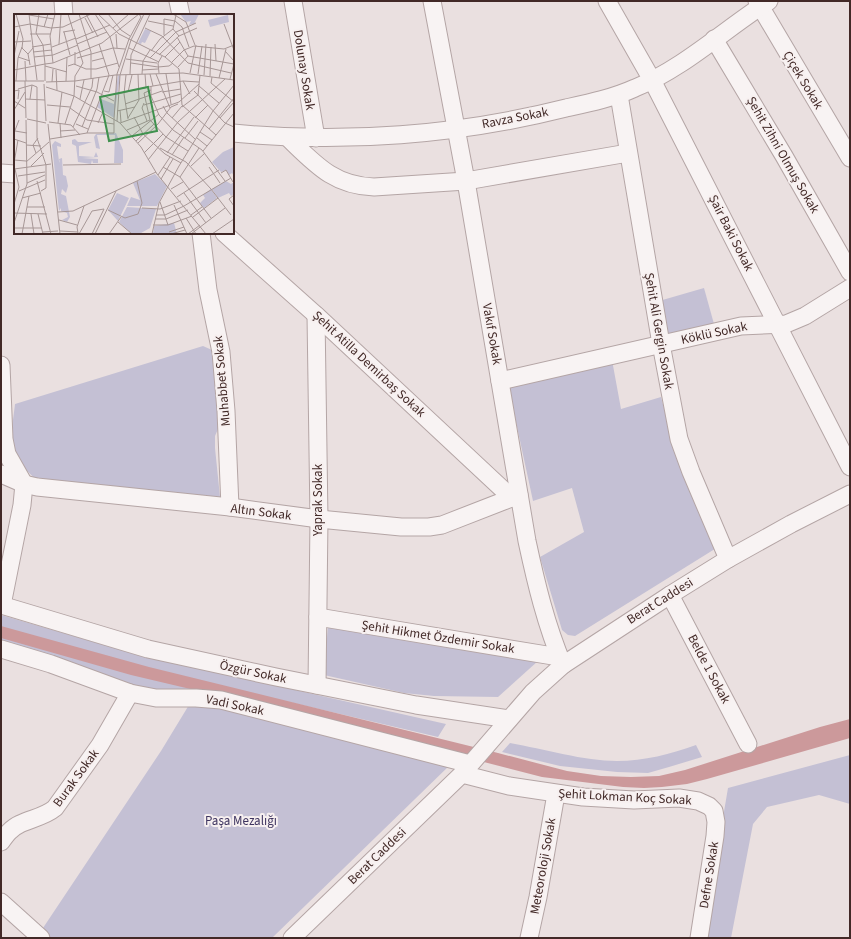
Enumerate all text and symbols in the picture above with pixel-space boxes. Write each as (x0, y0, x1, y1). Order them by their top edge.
inset map (14, 14, 234, 234)
street label: Dolunay Sokak (289, 29, 319, 112)
street label: Çiçek Sokak (779, 47, 828, 113)
street label: Şehit Zihni Olmuş Sokak (742, 93, 824, 217)
street label: Ravza Sokak (480, 103, 550, 133)
street label: Şair Baki Sokak (704, 192, 758, 275)
street label: Şehit Ali Gergin Sokak (640, 271, 678, 391)
street label: Vakıf Sokak (478, 302, 506, 367)
street label: Şehit Atilla Demirbaş Sokak (308, 307, 430, 422)
street label: Köklü Sokak (679, 317, 749, 349)
street label: Muhabbet Sokak (209, 334, 235, 427)
street label: Yaprak Sokak (309, 463, 327, 537)
street label: Altın Sokak (230, 499, 293, 525)
street label: Berat Caddesi (623, 573, 697, 629)
street label: Şehit Hikmet Özdemir Sokak (360, 616, 516, 658)
street label: Belde 1 Sokak (683, 631, 735, 707)
street label: Özgür Sokak (218, 656, 289, 688)
street label: Vadi Sokak (204, 690, 266, 720)
street label: Burak Sokak (49, 745, 104, 811)
street label: Şehit Lokman Koç Sokak (558, 785, 693, 810)
park label: Paşa Mezalığı (205, 812, 277, 830)
street label: Meteoroloji Sokak (526, 816, 560, 916)
street label: Berat Caddesi (344, 823, 410, 889)
street label: Defne Sokak (695, 840, 723, 910)

